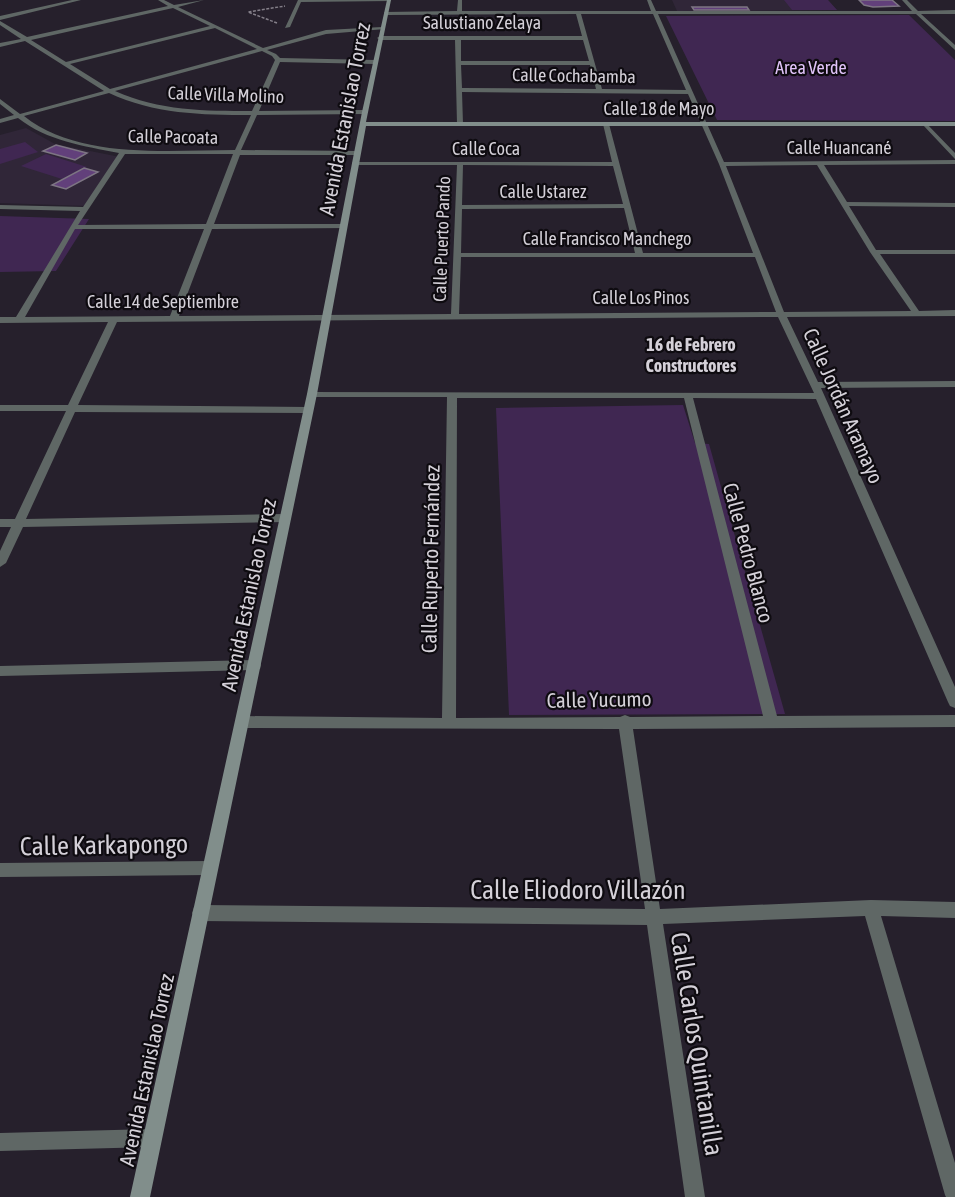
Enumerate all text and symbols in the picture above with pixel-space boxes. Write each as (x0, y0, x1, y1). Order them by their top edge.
street label: Salustiano Zelaya (423, 12, 541, 33)
street label: Avenida Estanislao Torrez (314, 20, 375, 217)
park label: Area Verde (775, 57, 847, 78)
street label: Calle Cochabamba (512, 64, 636, 87)
street label: Calle Villa Molino (167, 82, 285, 107)
street label: Calle 18 de Mayo (603, 98, 715, 119)
street label: Calle Pacoata (128, 125, 218, 148)
street label: Calle Huancané (787, 137, 891, 158)
street label: Calle Coca (452, 138, 520, 159)
street label: Calle Puerto Pando (429, 176, 454, 302)
street label: Calle Ustarez (500, 181, 587, 202)
street label: Calle Francisco Manchego (523, 228, 691, 249)
street label: Calle Los Pinos (593, 287, 689, 308)
street label: Calle 14 de Septiembre (87, 291, 239, 312)
street label: Calle Jordán Aramayo (799, 324, 889, 487)
district label: 16 de Febrero Constructores (646, 334, 737, 376)
street label: Calle Ruperto Fernández (416, 464, 444, 653)
street label: Calle Pedro Blanco (719, 480, 779, 625)
street label: Avenida Estanislao Torrez (216, 496, 280, 693)
street label: Calle Yucumo (546, 686, 652, 712)
street label: Calle Karkapongo (20, 829, 188, 861)
street label: Calle Eliodoro Villazón (470, 875, 686, 905)
street label: Calle Carlos Quintanilla (664, 930, 730, 1158)
street label: Avenida Estanislao Torrez (114, 971, 178, 1168)

